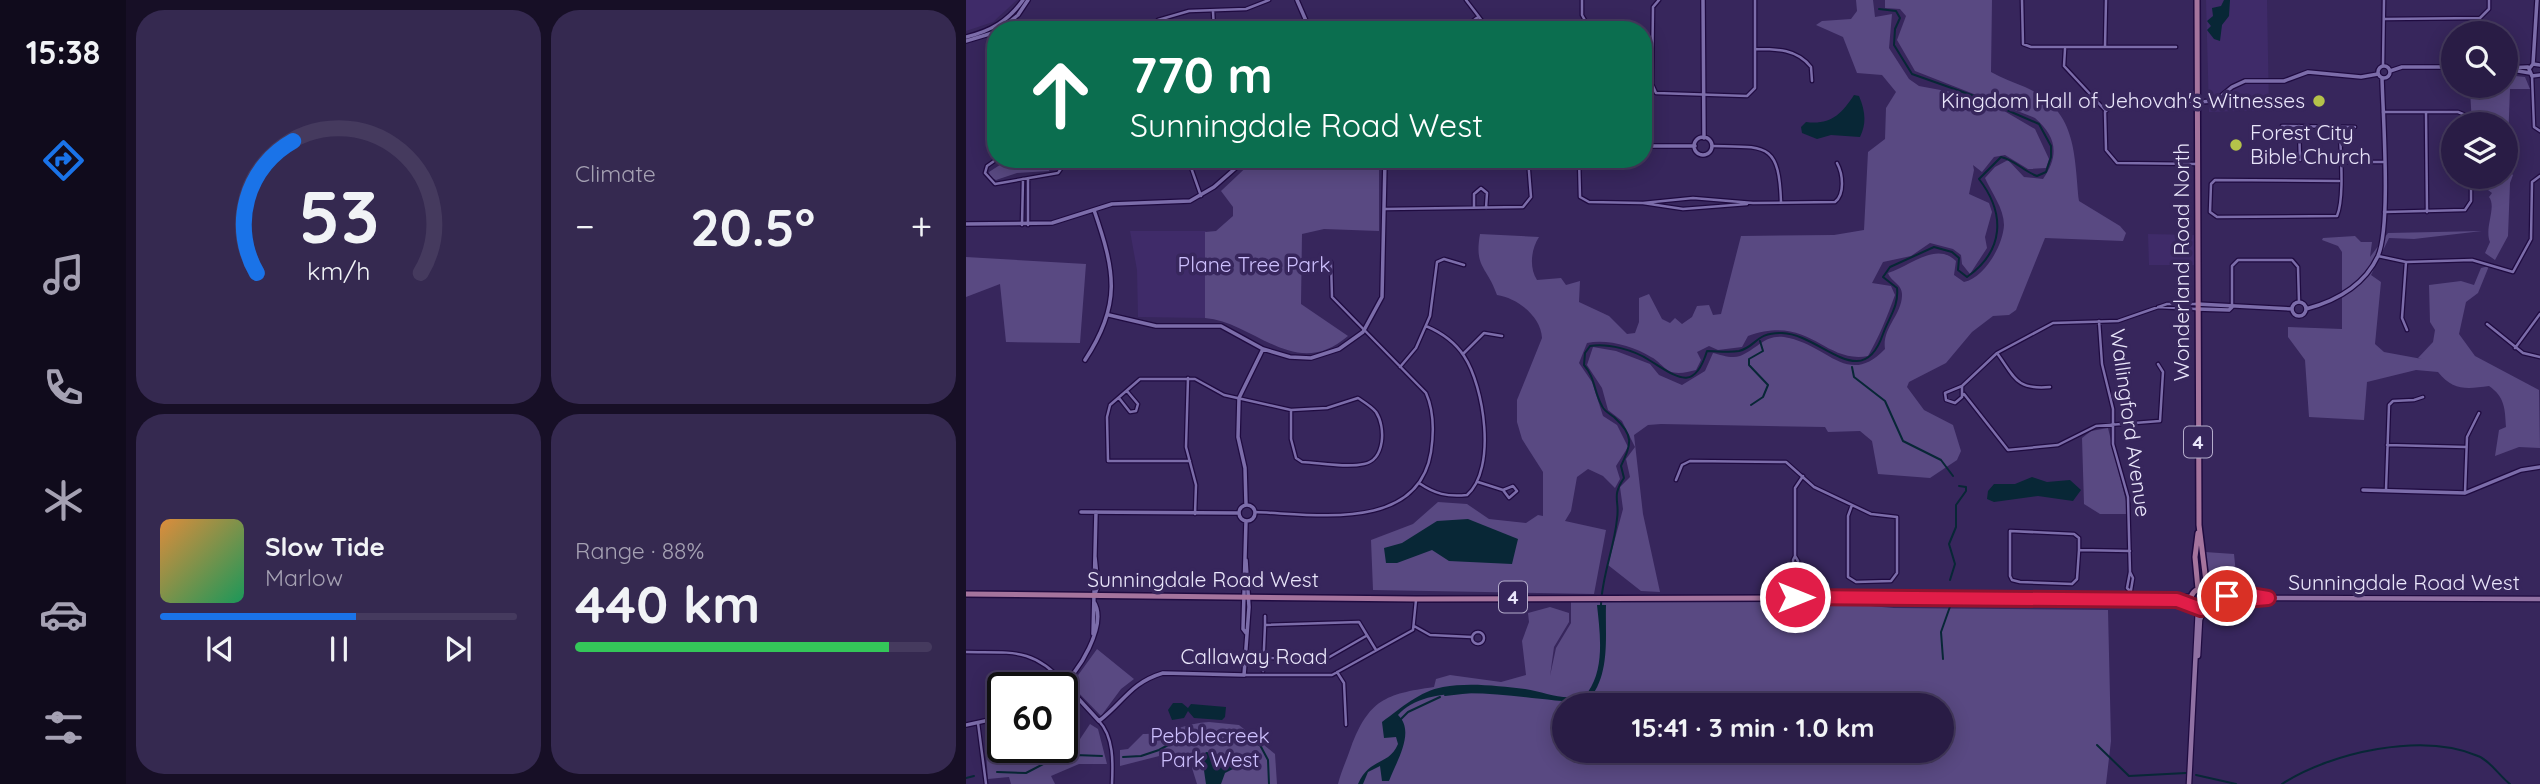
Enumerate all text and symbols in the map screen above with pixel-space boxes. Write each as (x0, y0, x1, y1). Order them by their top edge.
map controls (2441, 21, 2518, 189)
button: search (2441, 21, 2518, 98)
text: 15:38 (26, 32, 100, 72)
text: 770 m (1130, 44, 1273, 105)
icon: ahead (1015, 49, 1106, 140)
place label: Kingdom Hall of Jehovah's Witnesses (1941, 87, 2305, 113)
marker: Kingdom Hall of Jehovah's Witnesses (2311, 93, 2327, 109)
text: Sunningdale Road West (1130, 105, 1483, 145)
button: layers (2441, 112, 2518, 189)
place label: Forest City Bible Church (2250, 119, 2371, 169)
icon: directions (39, 136, 88, 185)
marker: Forest City Bible Church (2228, 137, 2244, 153)
street label: Wonderland Road North (2168, 143, 2194, 381)
text: Climate (575, 159, 656, 188)
text: 53 (298, 170, 379, 261)
text: 20.5° (690, 194, 815, 259)
text: − (575, 202, 595, 250)
text: + (911, 202, 932, 250)
icon: music (39, 250, 88, 299)
park label: Plane Tree Park (1178, 251, 1330, 277)
text: km/h (307, 255, 370, 286)
street label: Wallingford Avenue (2105, 327, 2157, 519)
icon: phone (39, 363, 88, 412)
road number: 4 (2184, 426, 2212, 458)
icon: climate (39, 476, 88, 525)
text: Slow Tide (265, 530, 385, 563)
text: Range · 88% (575, 536, 704, 565)
position arrow (1758, 560, 1832, 634)
text: Marlow (265, 563, 343, 592)
street label: Sunningdale Road West (1087, 566, 1319, 592)
pin (2197, 566, 2257, 626)
street label: Sunningdale Road West (2288, 569, 2520, 595)
text: 440 km (575, 571, 760, 636)
icon: arrive (2208, 577, 2246, 615)
road number: 4 (1499, 582, 1527, 612)
icon: car (39, 590, 88, 639)
icon: previous (201, 630, 239, 668)
icon: pause (320, 630, 358, 668)
icon: next (439, 630, 477, 668)
street label: Callaway Road (1180, 643, 1328, 669)
speed limit sign: 60 (987, 672, 1078, 763)
icon: filters (39, 703, 88, 752)
text: 15:41 · 3 min · 1.0 km (1632, 711, 1874, 744)
park label: Pebblecreek Park West (1150, 722, 1270, 772)

